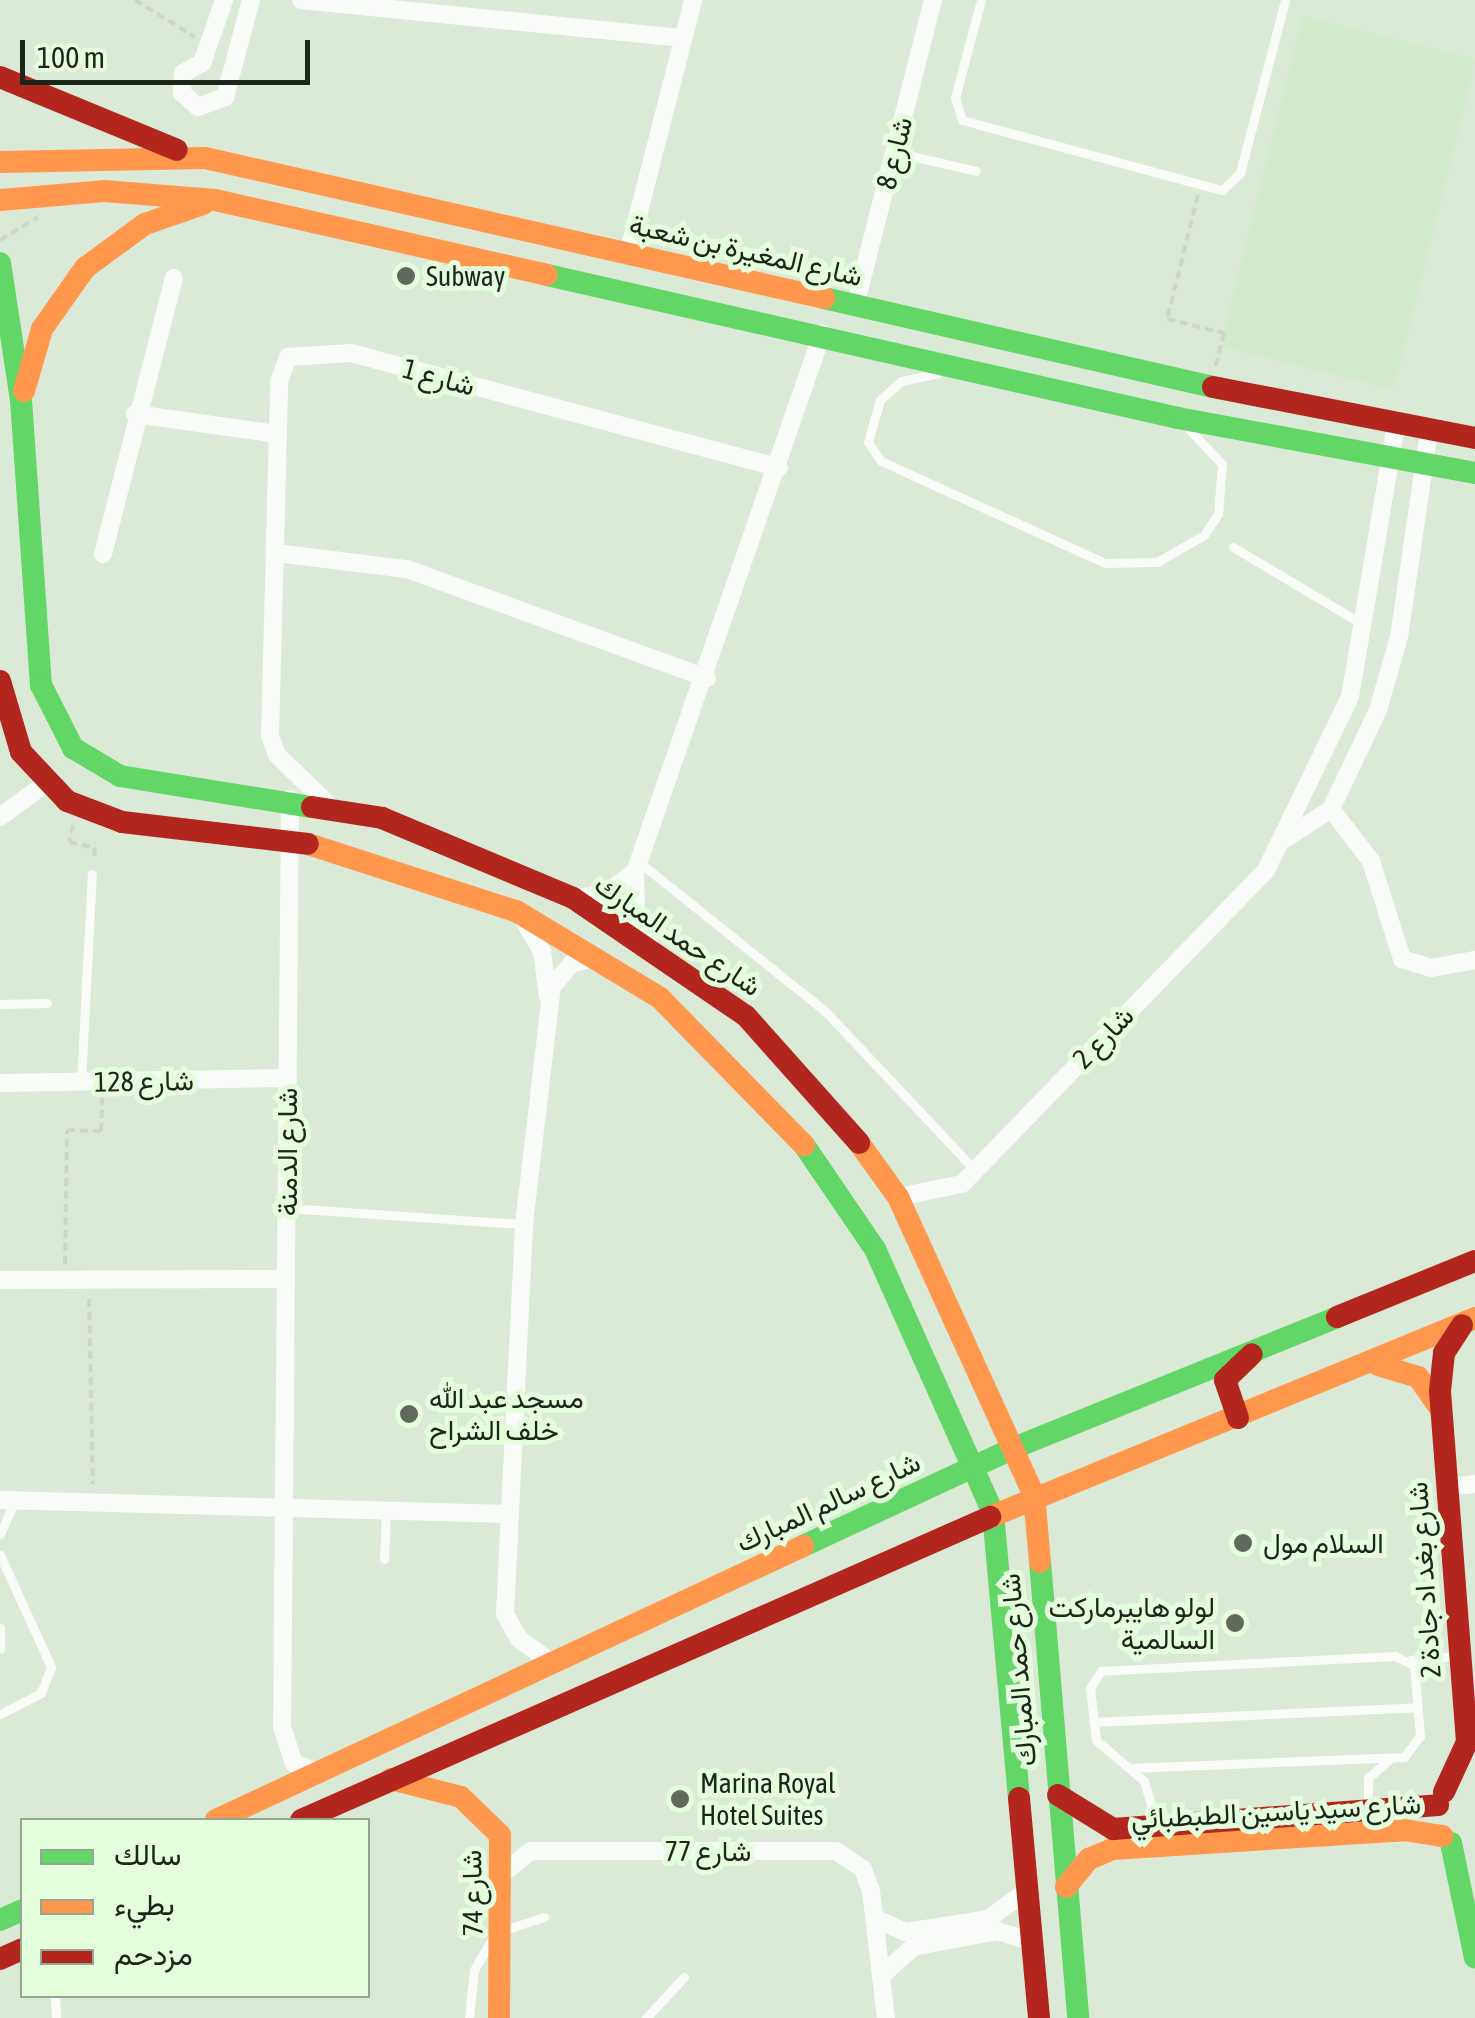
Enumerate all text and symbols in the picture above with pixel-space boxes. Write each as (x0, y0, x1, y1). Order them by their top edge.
scale bar (25, 20, 315, 82)
text: 100 m (37, 40, 105, 74)
street label: شارع 8 (869, 113, 919, 193)
street label: شارع المغيرة بن شعبة (626, 207, 866, 293)
place label: Subway (426, 259, 505, 293)
marker: Subway (395, 265, 417, 287)
street label: شارع 1 (399, 351, 479, 403)
street label: شارع حمد المبارك (588, 867, 768, 1003)
street label: شارع 2 (1065, 999, 1141, 1075)
street label: شارع 128 (94, 1063, 194, 1099)
street label: شارع الدمنة (270, 1088, 304, 1216)
place label: مسجد عبد الله خلف الشراح (429, 1381, 584, 1447)
marker: مسجد عبد الله خلف الشراح (398, 1403, 420, 1425)
street label: شارع سالم المبارك (731, 1445, 925, 1559)
street label: شارع بغد اد جادة 2 (1400, 1481, 1448, 1679)
place label: السلام مول (1263, 1526, 1384, 1560)
marker: السلام مول (1232, 1532, 1254, 1554)
street label: شارع حمد المبارك (993, 1572, 1043, 1768)
place label: لولو هايبرماركت السالمية (1049, 1590, 1215, 1656)
marker: لولو هايبرماركت السالمية (1224, 1612, 1246, 1634)
place label: Marina Royal Hotel Suites (700, 1766, 835, 1832)
street label: شارع سيد ياسين الطبطبائي (1130, 1787, 1422, 1835)
marker: Marina Royal Hotel Suites (669, 1788, 691, 1810)
legend (20, 1818, 370, 1998)
street label: شارع 77 (665, 1834, 751, 1868)
text: سالك (114, 1837, 181, 1871)
street label: شارع 74 (454, 1849, 490, 1937)
text: بطيء (114, 1887, 175, 1921)
text: مزدحم (114, 1937, 193, 1971)

